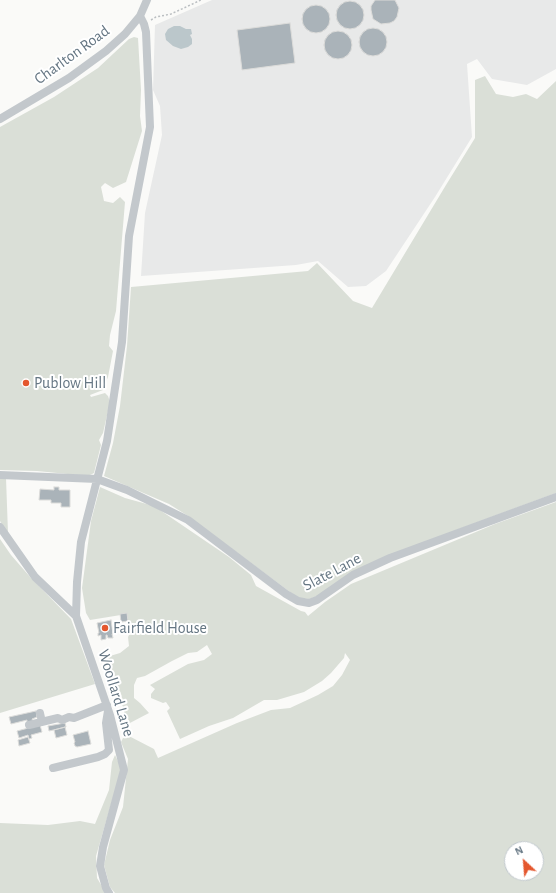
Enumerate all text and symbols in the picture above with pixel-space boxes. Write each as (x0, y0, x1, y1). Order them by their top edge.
street label: Charlton Road (31, 21, 113, 89)
place label: Publow Hill (34, 373, 106, 393)
marker: Publow Hill (21, 378, 31, 388)
street label: Slate Lane (300, 549, 364, 595)
place label: Fairfield House (113, 618, 207, 638)
marker: Fairfield House (100, 623, 110, 633)
street label: Woollard Lane (94, 647, 138, 739)
north arrow (504, 841, 544, 881)
text: N (513, 844, 525, 857)

